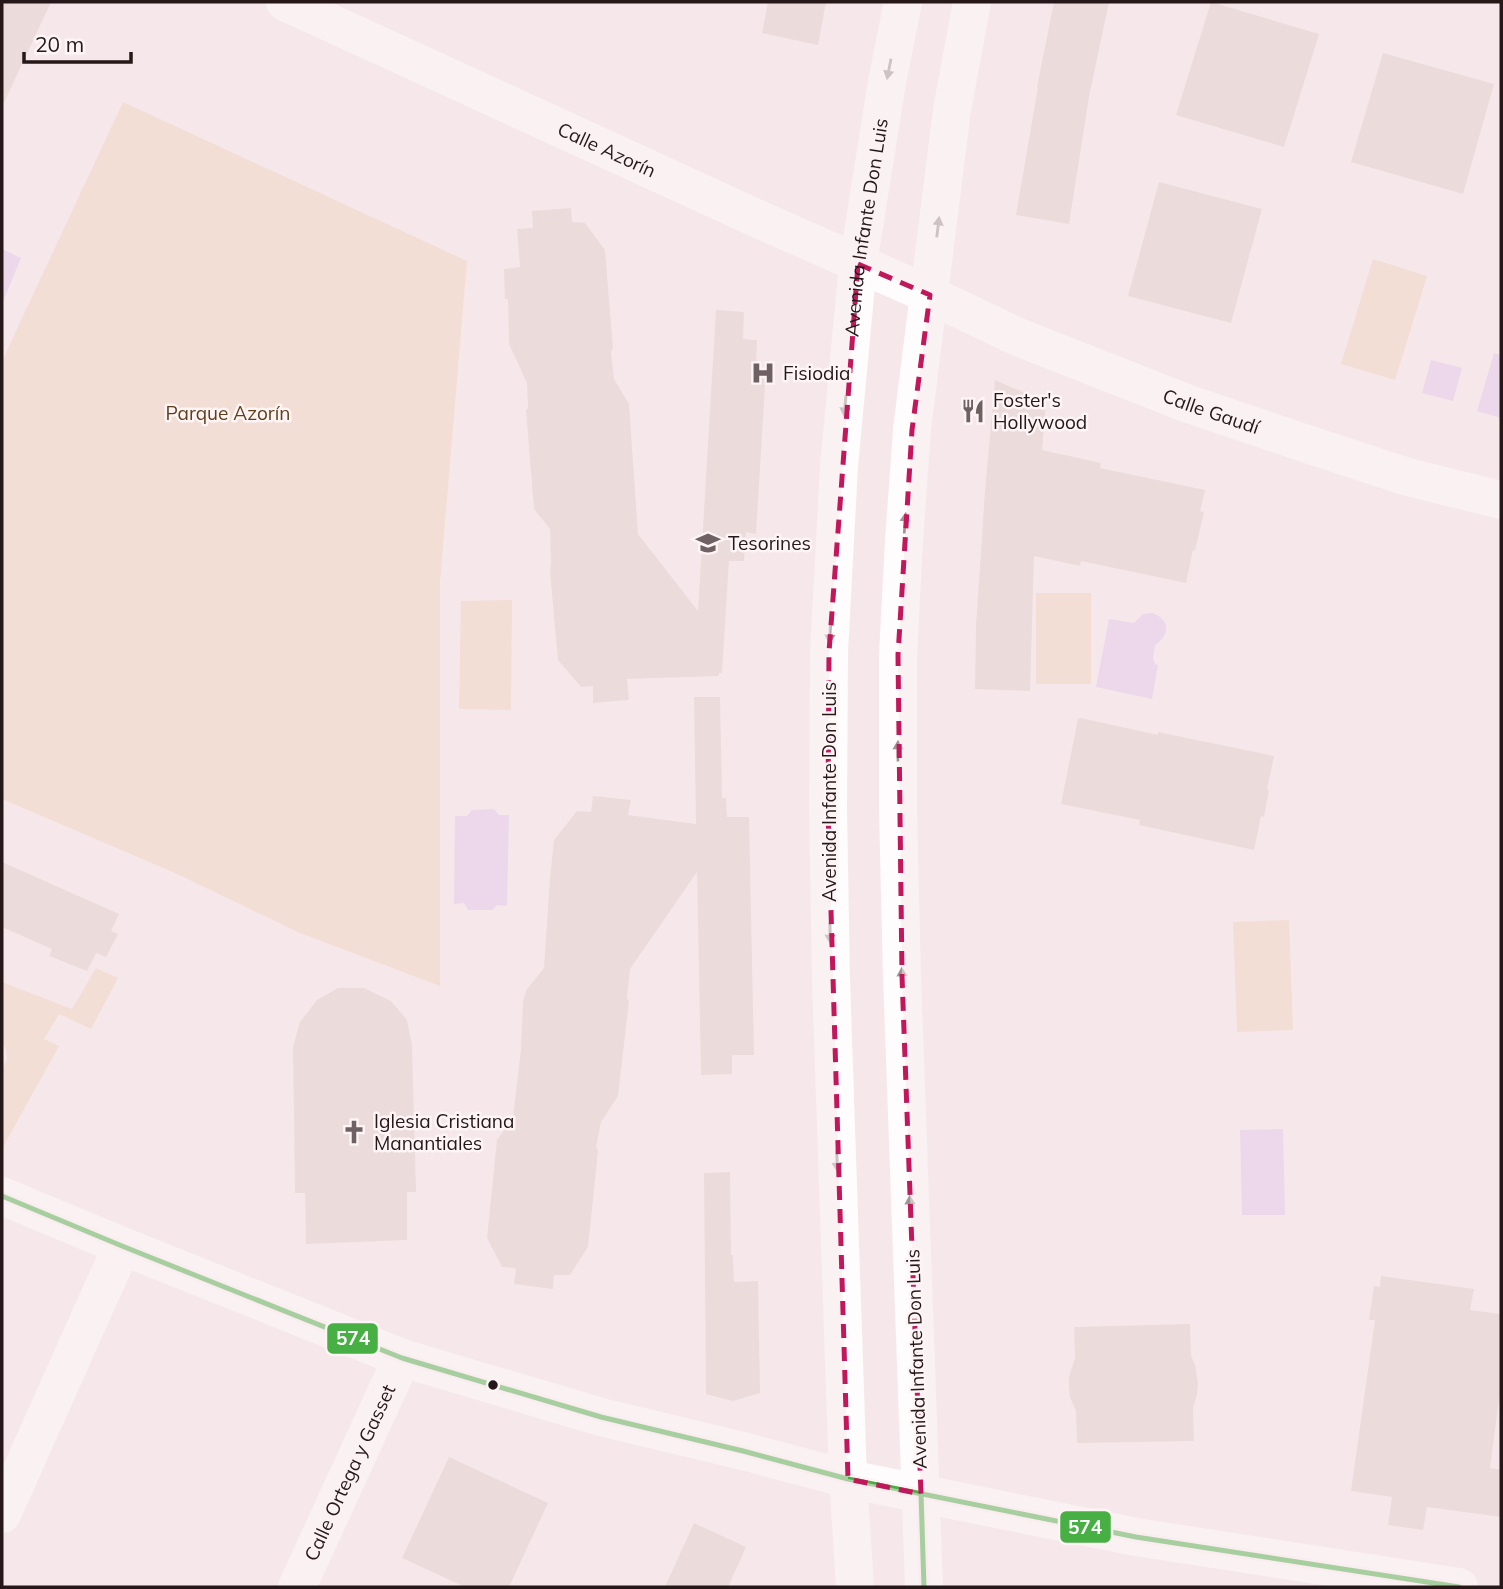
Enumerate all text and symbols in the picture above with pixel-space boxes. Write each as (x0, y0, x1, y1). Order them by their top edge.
scale bar (24, 21, 131, 65)
text: 20 m (35, 31, 84, 57)
one-way arrow (884, 58, 895, 80)
street label: Avenida Infante Don Luis (839, 116, 893, 338)
street label: Calle Azorín (554, 117, 660, 182)
one-way arrow (932, 216, 943, 238)
hospital icon: Fisiodia (749, 359, 777, 387)
place label: Fisiodia (783, 361, 850, 385)
street label: Calle Gaudí (1159, 383, 1264, 440)
place label: Foster's Hollywood (993, 388, 1087, 434)
one-way arrow (839, 395, 850, 417)
restaurant icon: Foster's Hollywood (959, 397, 987, 425)
park label: Parque Azorín (166, 401, 290, 425)
one-way arrow (900, 512, 911, 534)
school or university icon: Tesorines (694, 529, 722, 557)
place label: Tesorines (728, 531, 811, 555)
one-way arrow (825, 622, 836, 644)
street label: Avenida Infante Don Luis (817, 682, 841, 902)
one-way arrow (892, 739, 904, 761)
one-way arrow (824, 923, 836, 945)
one-way arrow (896, 967, 908, 989)
place label: Iglesia Cristiana Manantiales (374, 1109, 514, 1155)
church icon: Iglesia Cristiana Manantiales (340, 1118, 368, 1146)
one-way arrow (831, 1150, 842, 1172)
one-way arrow (905, 1194, 916, 1216)
street label: Avenida Infante Don Luis (900, 1249, 932, 1469)
line badge: 574 (326, 1322, 379, 1355)
text: 574 (336, 1326, 371, 1350)
unlabelled marker (486, 1378, 500, 1392)
street label: Calle Ortega y Gasset (299, 1380, 400, 1565)
line badge: 574 (1059, 1510, 1112, 1544)
text: 574 (1068, 1515, 1103, 1539)

